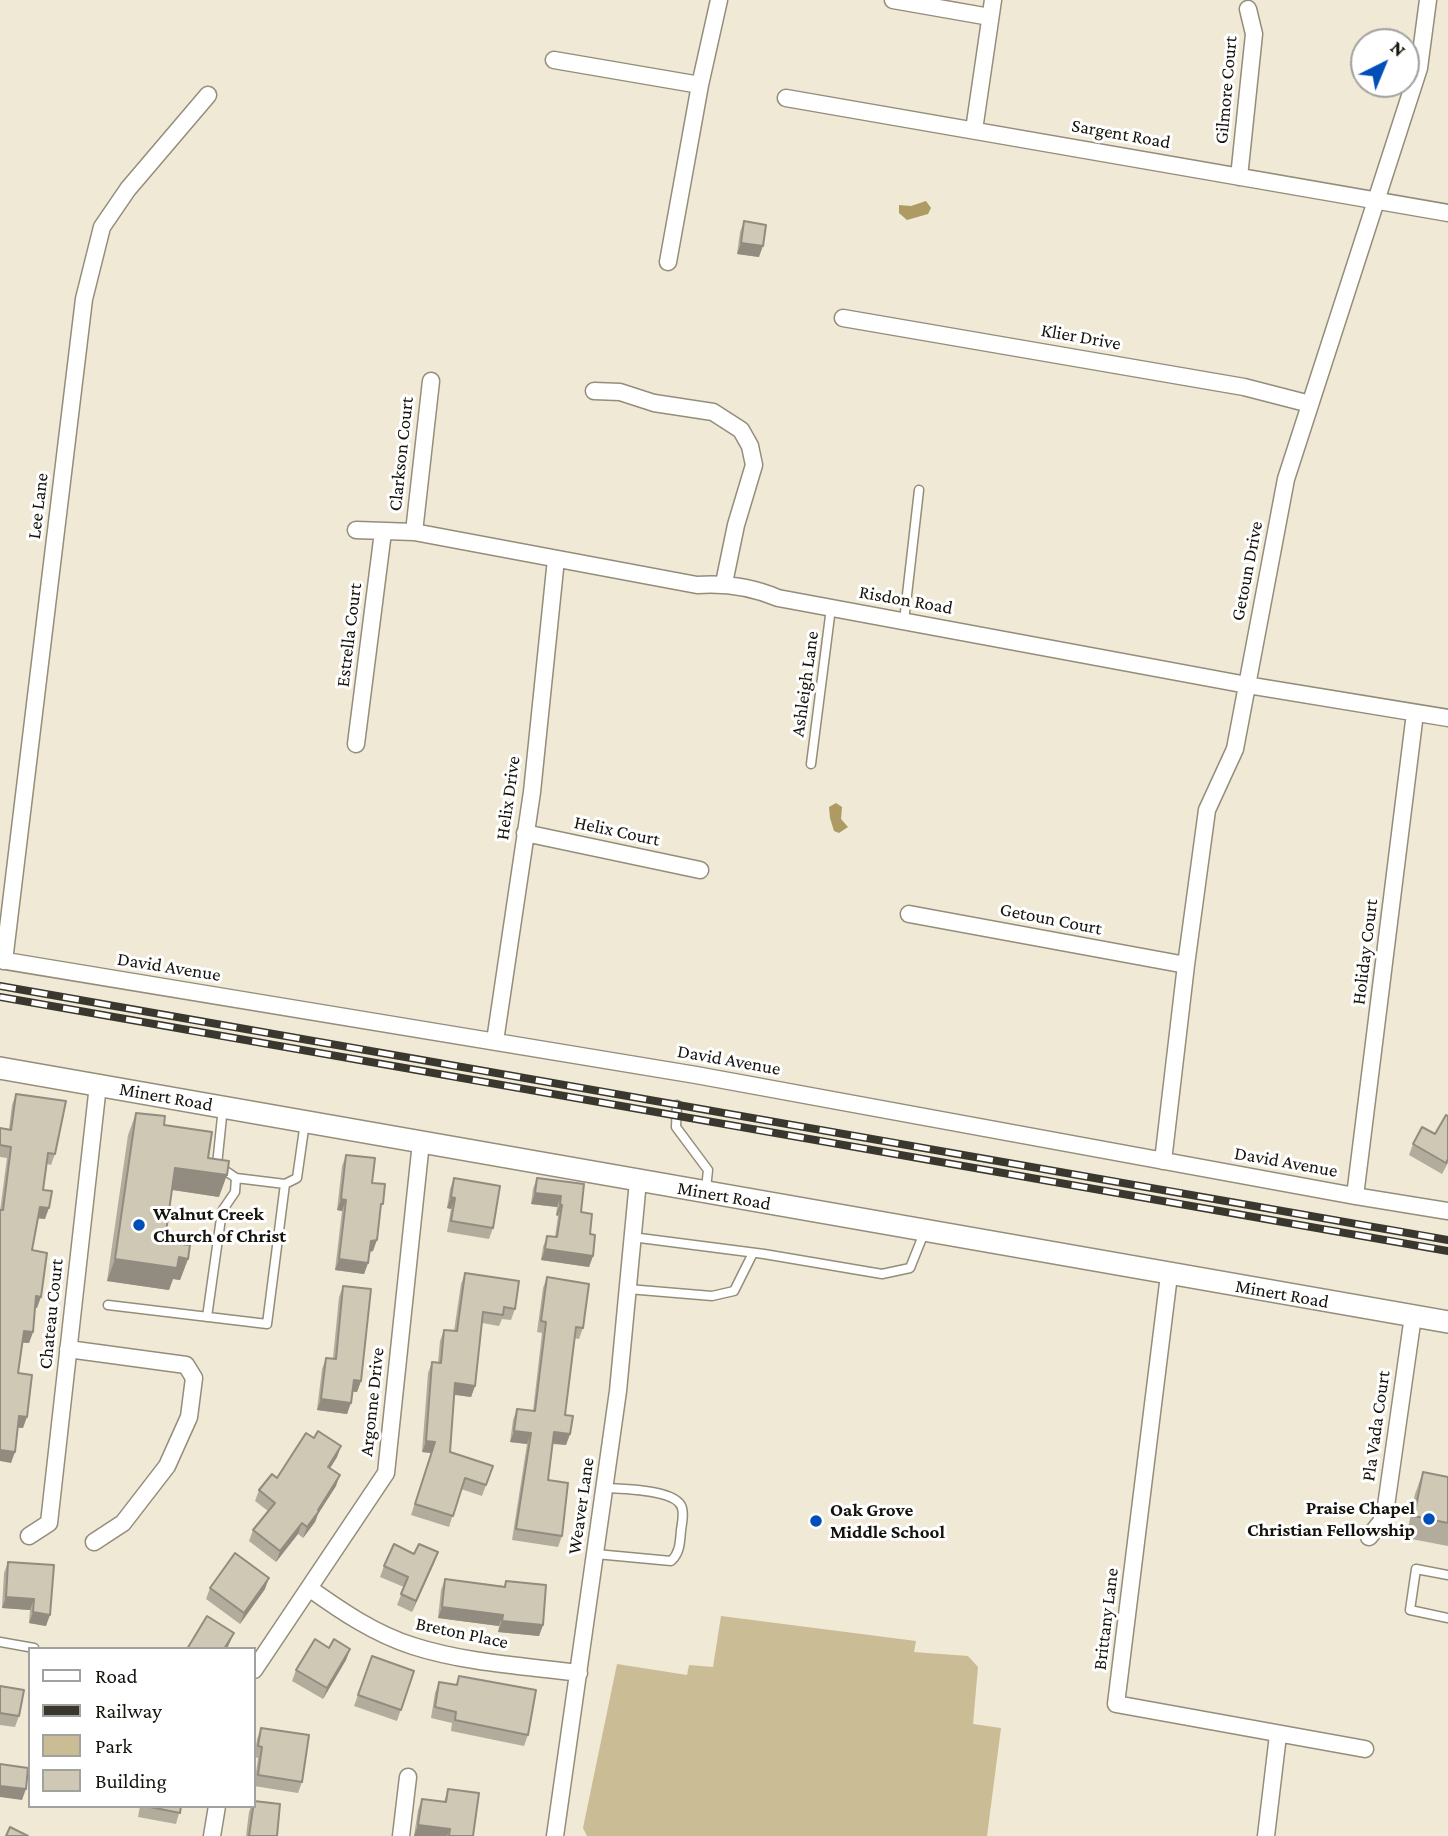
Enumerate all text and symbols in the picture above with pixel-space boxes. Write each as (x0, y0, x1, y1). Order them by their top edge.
north arrow (1350, 28, 1420, 98)
street label: Gilmore Court (1210, 35, 1242, 145)
text: N (1386, 37, 1410, 61)
street label: Sargent Road (1070, 114, 1172, 154)
street label: Klier Drive (1039, 319, 1123, 355)
street label: Clarkson Court (384, 396, 418, 512)
street label: Lee Lane (23, 472, 53, 540)
street label: Getoun Drive (1226, 519, 1268, 623)
street label: Risdon Road (857, 581, 955, 619)
street label: Estrella Court (331, 582, 367, 688)
street label: Ashleigh Lane (786, 630, 824, 738)
street label: Helix Drive (491, 755, 525, 841)
street label: Helix Court (572, 811, 662, 851)
street label: Getoun Court (998, 898, 1104, 940)
street label: Holiday Court (1347, 898, 1383, 1006)
street label: David Avenue (116, 948, 222, 986)
street label: David Avenue (675, 1040, 783, 1080)
street label: Minert Road (118, 1078, 214, 1116)
street label: David Avenue (1232, 1142, 1340, 1182)
street label: Minert Road (676, 1177, 772, 1215)
place label: Walnut Creek Church of Christ (153, 1203, 286, 1247)
marker: Walnut Creek Church of Christ (131, 1217, 147, 1233)
street label: Chateau Court (34, 1258, 68, 1370)
street label: Minert Road (1234, 1275, 1330, 1313)
street label: Argonne Drive (355, 1346, 389, 1458)
street label: Pla Vada Court (1357, 1369, 1395, 1483)
street label: Weaver Lane (563, 1456, 599, 1556)
place label: Praise Chapel Christian Fellowship (1247, 1497, 1415, 1541)
place label: Oak Grove Middle School (830, 1499, 945, 1543)
marker: Praise Chapel Christian Fellowship (1421, 1511, 1437, 1527)
marker: Oak Grove Middle School (808, 1513, 824, 1529)
street label: Brittany Lane (1088, 1567, 1124, 1671)
street label: Breton Place (414, 1612, 510, 1654)
legend (28, 1647, 256, 1808)
text: Road (95, 1664, 138, 1688)
text: Railway (95, 1699, 162, 1723)
text: Park (95, 1734, 132, 1758)
text: Building (95, 1769, 167, 1793)

